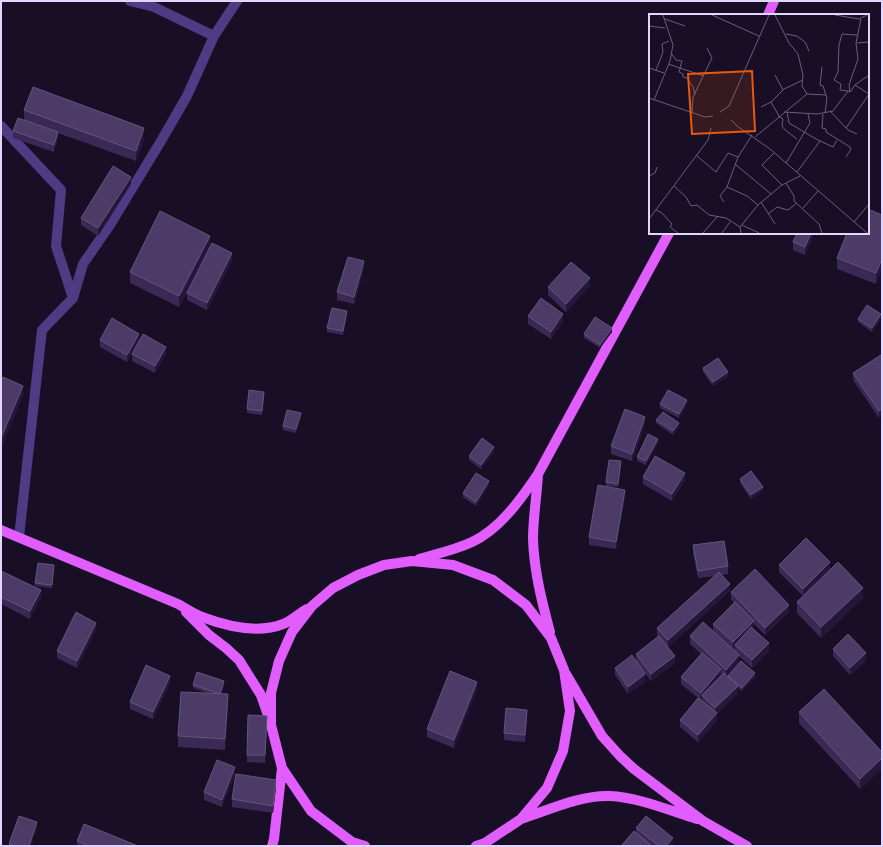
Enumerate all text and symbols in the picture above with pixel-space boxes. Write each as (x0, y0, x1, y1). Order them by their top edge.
inset map (649, 14, 869, 234)

